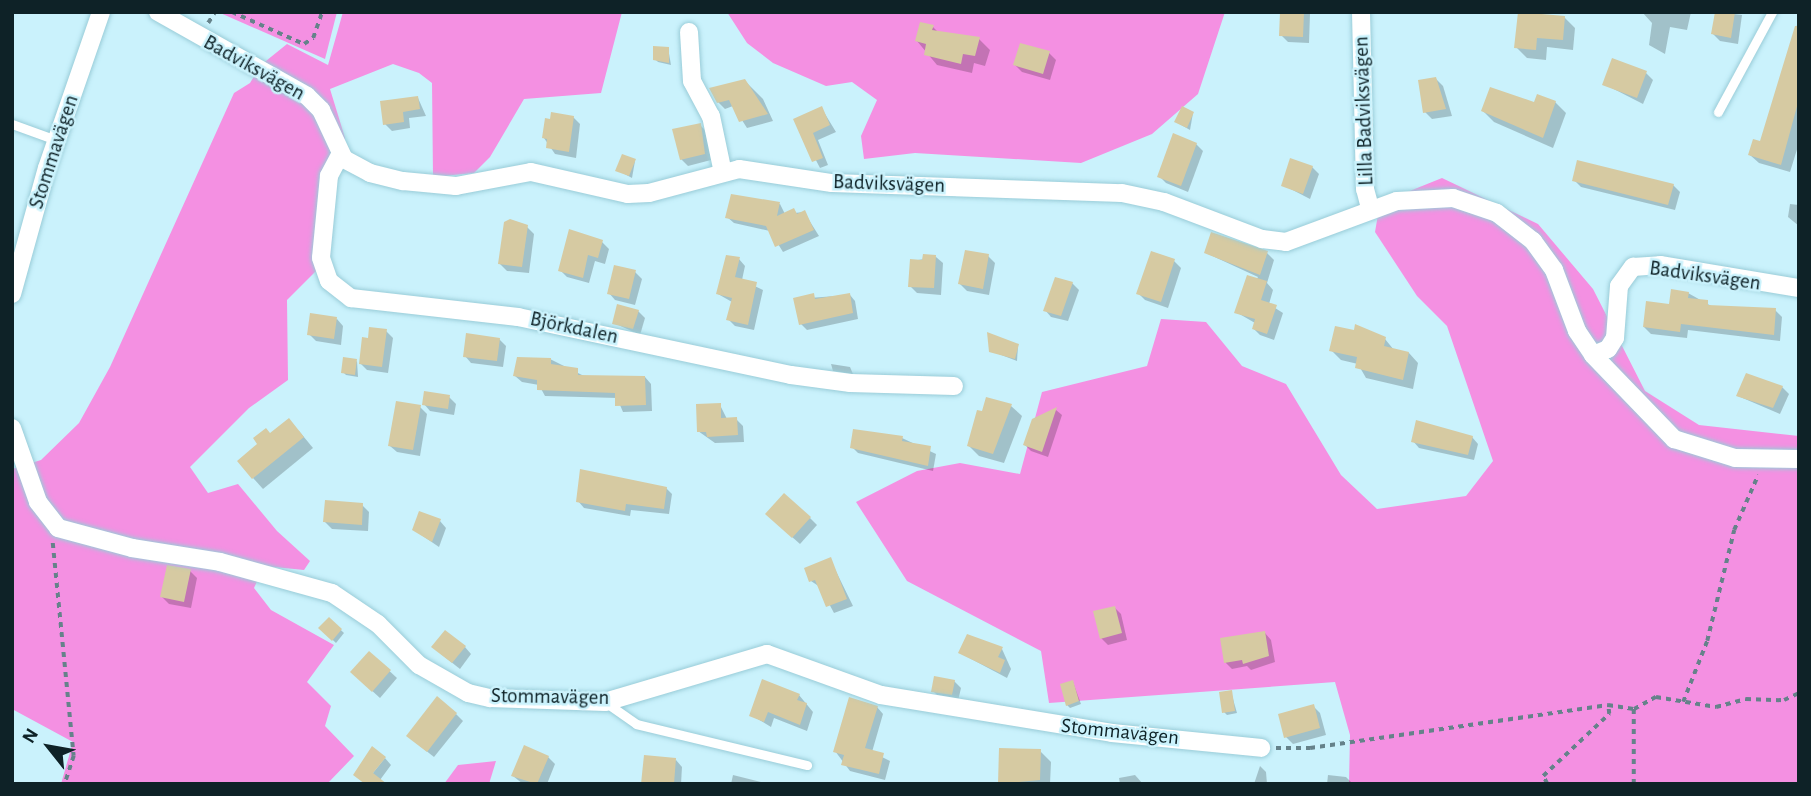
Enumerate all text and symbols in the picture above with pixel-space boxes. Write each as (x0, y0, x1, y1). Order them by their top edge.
street label: Badviksvägen (199, 30, 309, 106)
street label: Lilla Badviksvägen (1349, 36, 1379, 186)
street label: Stommavägen (24, 92, 84, 212)
street label: Badviksvägen (833, 169, 945, 199)
street label: Badviksvägen (1648, 256, 1762, 296)
street label: Björkdalen (528, 306, 620, 350)
street label: Stommavägen (491, 683, 609, 711)
north arrow (14, 712, 84, 782)
street label: Stommavägen (1060, 713, 1180, 751)
text: N (19, 725, 42, 746)

